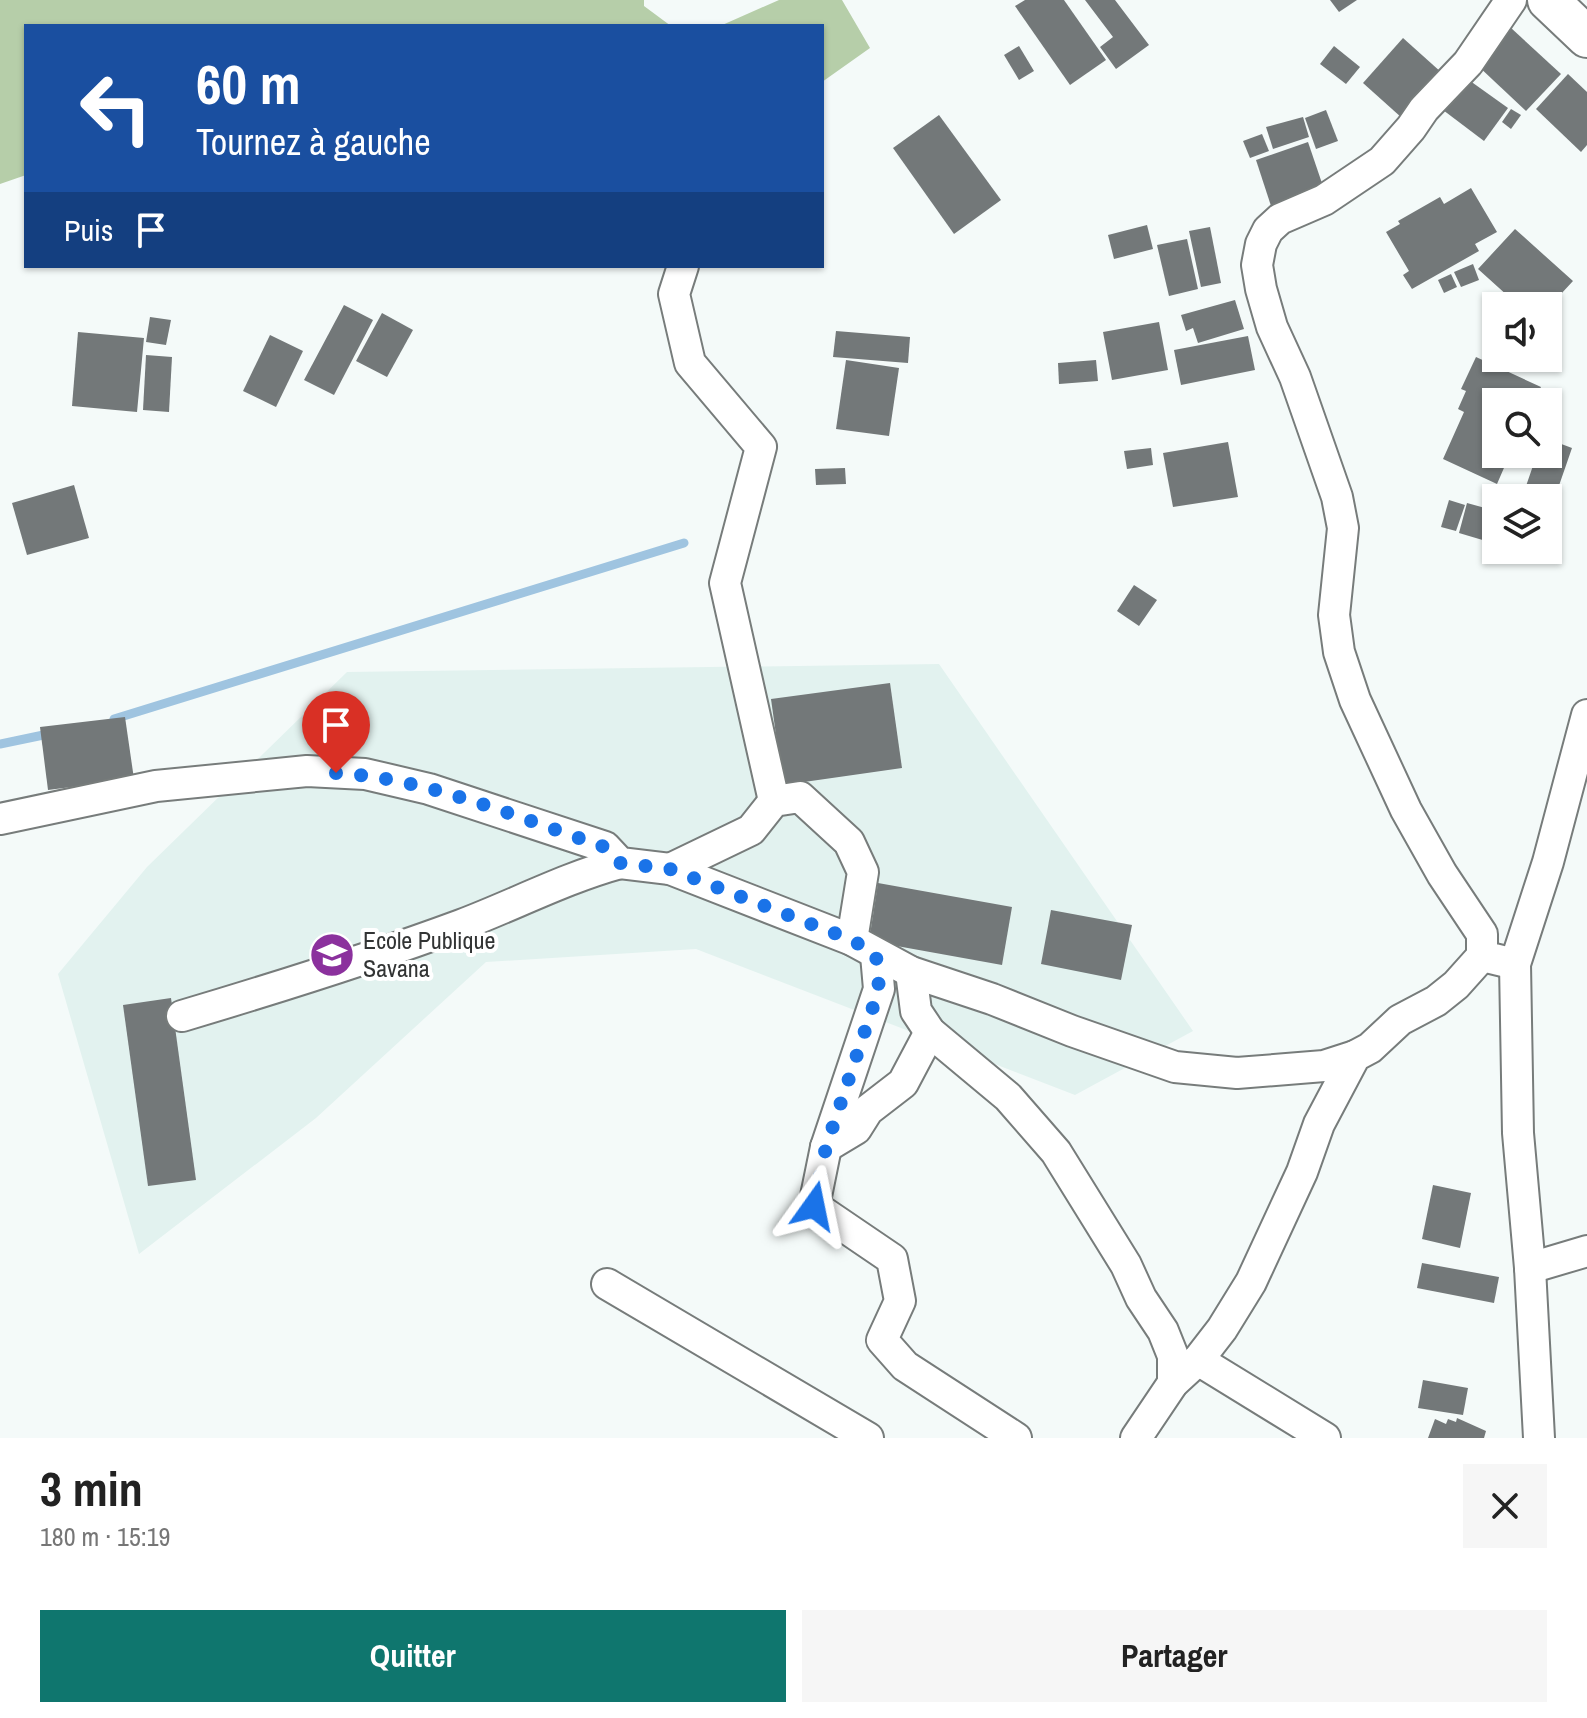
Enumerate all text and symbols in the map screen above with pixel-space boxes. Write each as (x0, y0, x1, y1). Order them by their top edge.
text: 60 m (196, 46, 301, 121)
icon: left (64, 56, 168, 160)
text: Tournez à gauche (196, 118, 431, 166)
icon: arrive (129, 208, 173, 252)
text: Puis (64, 210, 113, 250)
map controls (1482, 292, 1562, 564)
button: sound (1482, 292, 1562, 372)
button: search (1482, 388, 1562, 468)
button: layers (1482, 484, 1562, 564)
pin (302, 691, 370, 773)
icon: arrive (314, 703, 358, 747)
place label: Ecole Publique Savana (363, 924, 495, 984)
school or university icon: Ecole Publique Savana (308, 931, 356, 979)
position arrow (772, 1164, 856, 1248)
text: 3 min (40, 1456, 143, 1521)
button: close (1463, 1464, 1547, 1548)
text: 180 m · 15:19 (40, 1519, 170, 1554)
button: Quitter (40, 1610, 786, 1702)
button: Partager (802, 1610, 1547, 1702)

